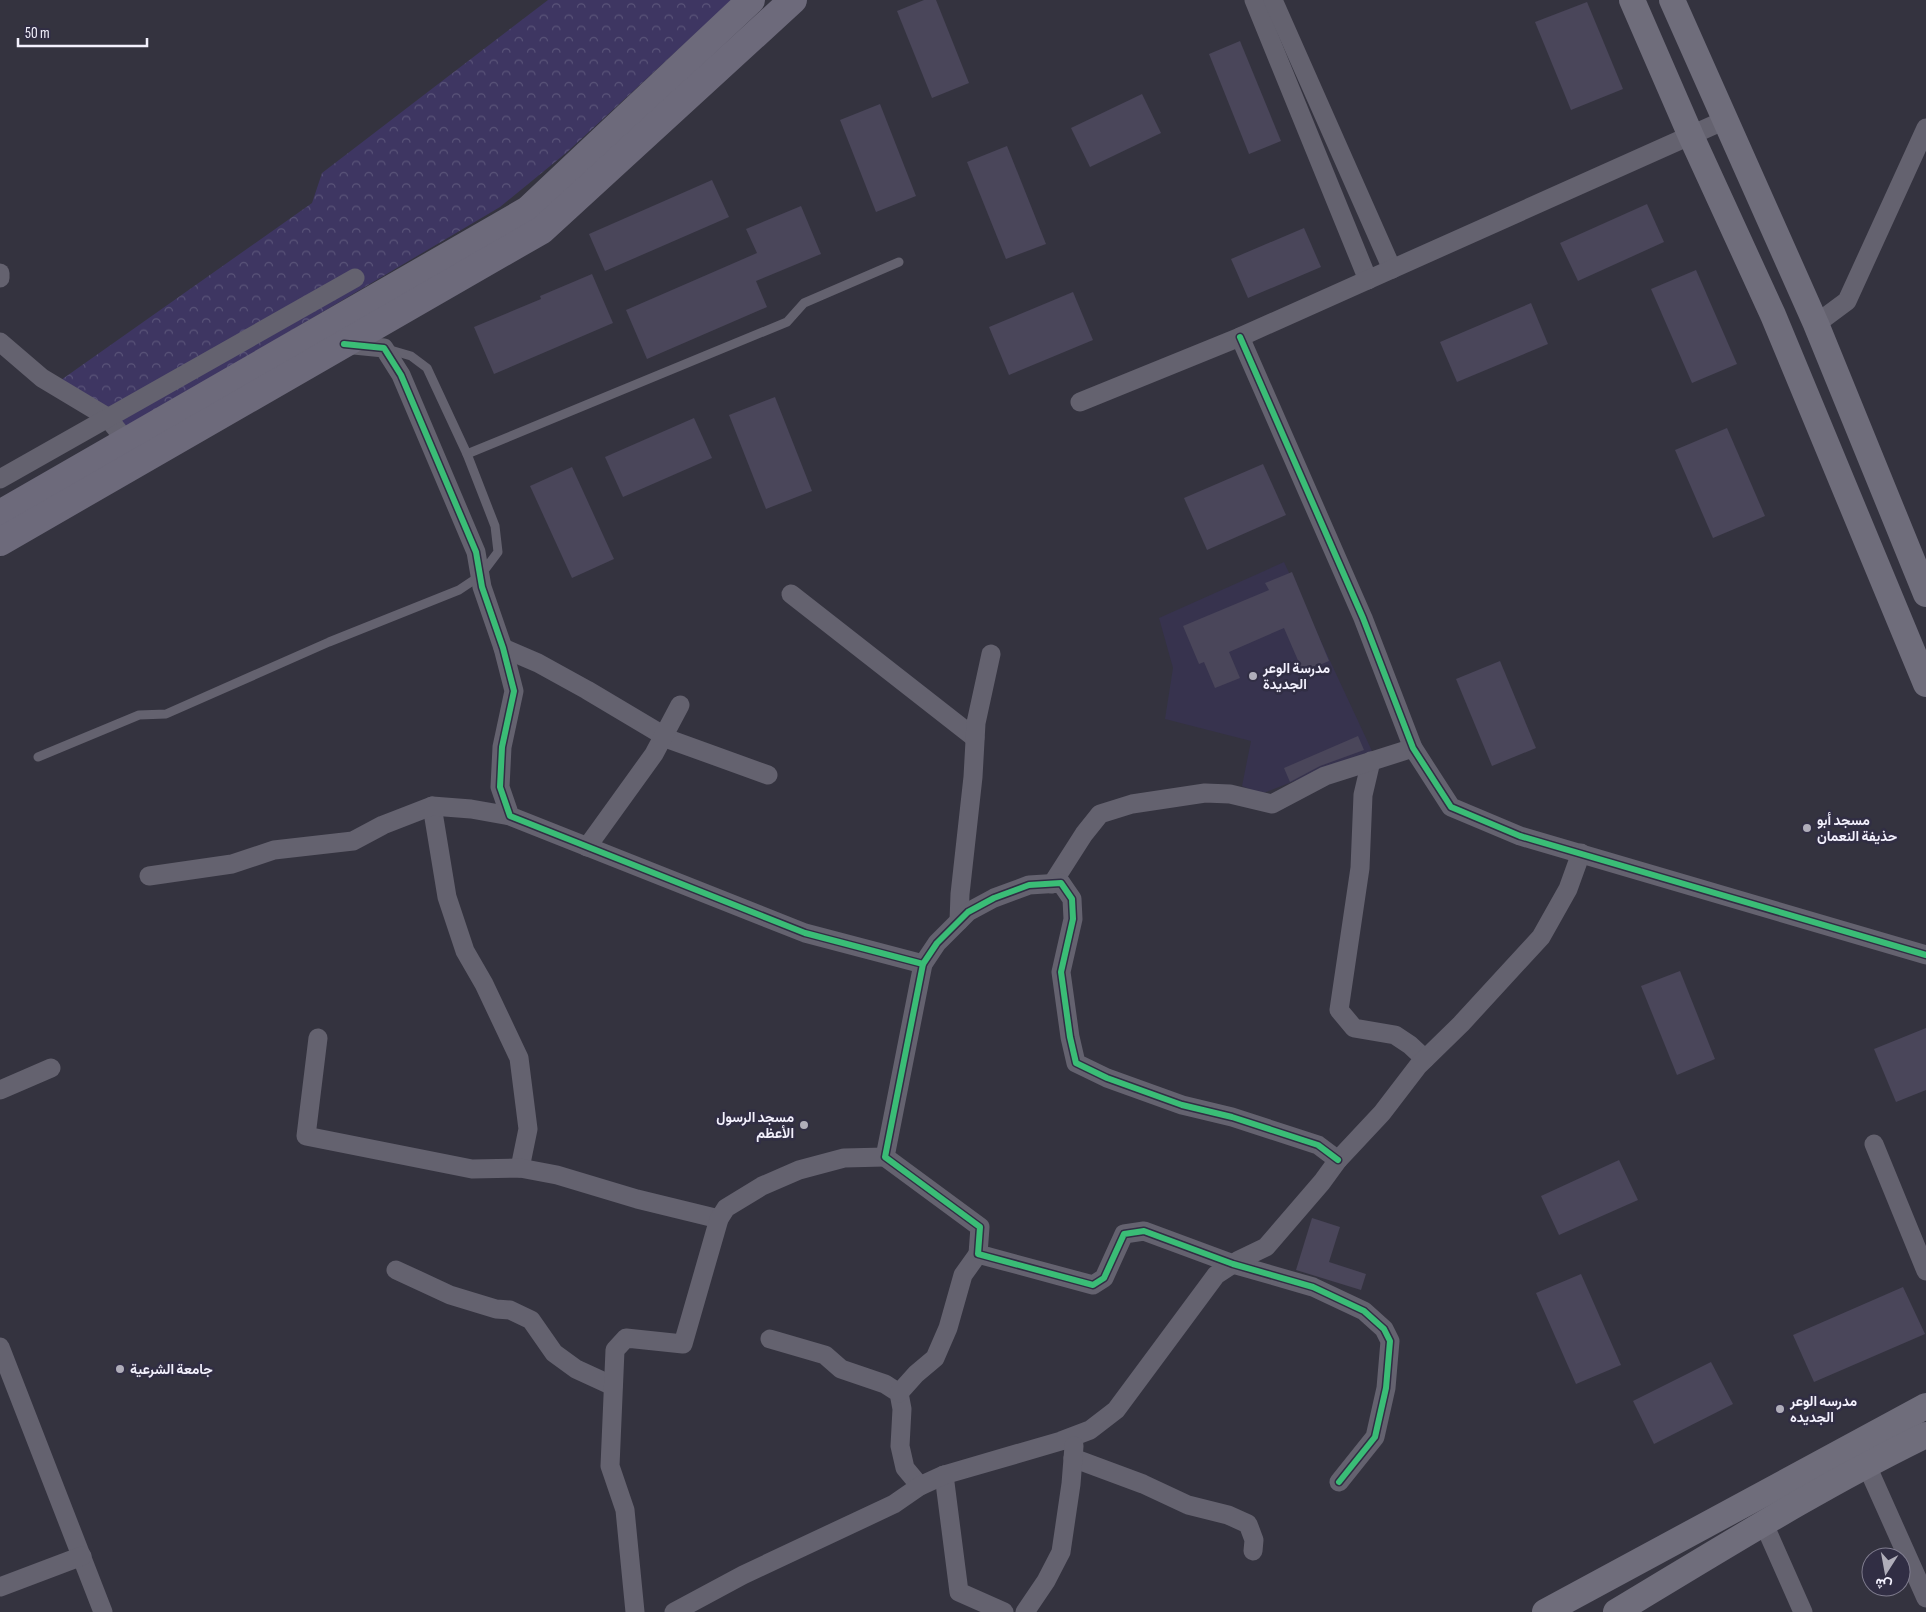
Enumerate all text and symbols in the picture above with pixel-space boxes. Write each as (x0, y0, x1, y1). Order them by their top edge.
scale bar (18, 15, 146, 47)
text: 50 m (25, 24, 50, 43)
place label: مدرسة الوعر الجديدة (1262, 660, 1331, 693)
marker: مدرسة الوعر الجديدة (1247, 670, 1259, 682)
place label: مسجد أبو حذيفة النعمان (1817, 812, 1898, 845)
marker: مسجد أبو حذيفة النعمان (1801, 822, 1813, 834)
place label: مسجد الرسول الأعظم (716, 1109, 794, 1142)
marker: مسجد الرسول الأعظم (798, 1119, 810, 1131)
place label: جامعة الشرعية (130, 1361, 213, 1378)
marker: جامعة الشرعية (114, 1363, 126, 1375)
place label: مدرسه الوعر الجديده (1789, 1393, 1858, 1426)
marker: مدرسه الوعر الجديده (1774, 1403, 1786, 1415)
north arrow (1861, 1547, 1911, 1597)
text: ش (1874, 1574, 1893, 1594)

